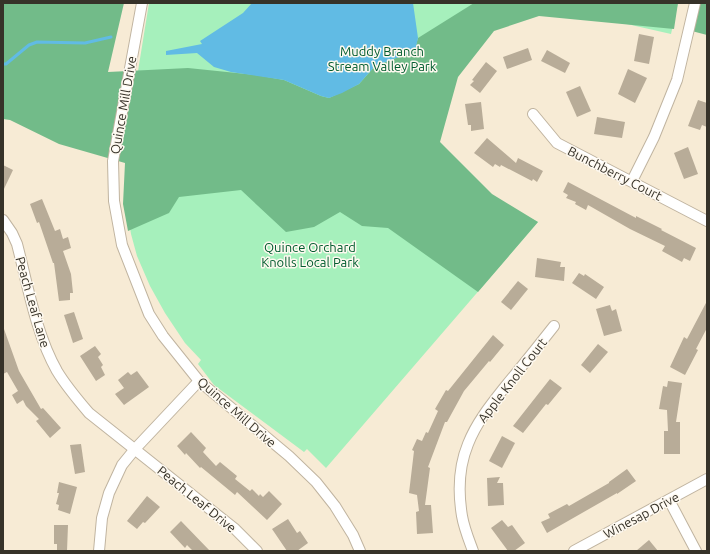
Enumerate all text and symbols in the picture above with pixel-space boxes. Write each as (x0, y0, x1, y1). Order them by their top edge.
park label: Muddy Branch Stream Valley Park (328, 44, 437, 73)
street label: Quince Mill Drive (107, 55, 139, 155)
street label: Bunchberry Court (566, 143, 664, 203)
park label: Quince Orchard Knolls Local Park (261, 240, 359, 269)
street label: Peach Leaf Lane (13, 255, 53, 349)
street label: Apple Knoll Court (475, 335, 549, 425)
street label: Quince Mill Drive (194, 374, 279, 451)
street label: Peach Leaf Drive (155, 463, 239, 535)
street label: Winesap Drive (601, 489, 681, 541)

